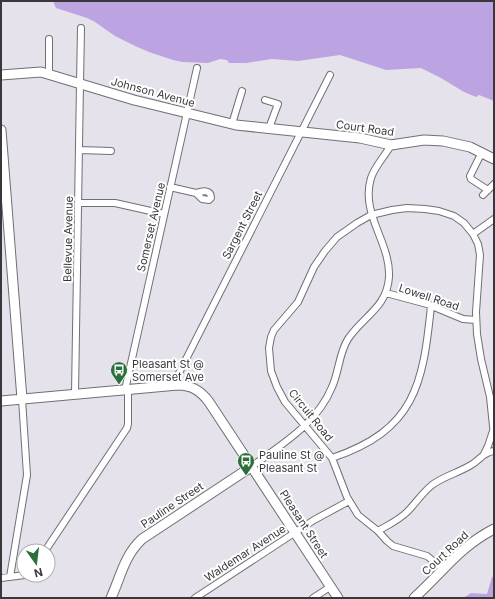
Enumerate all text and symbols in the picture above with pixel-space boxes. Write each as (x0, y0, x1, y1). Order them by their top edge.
street label: Johnson Avenue (109, 74, 197, 110)
street label: Court Road (335, 117, 395, 139)
street label: Somerset Avenue (134, 181, 168, 273)
street label: Sargent Street (219, 188, 265, 261)
street label: Bellevue Avenue (60, 196, 76, 282)
street label: Lowell Road (397, 281, 461, 313)
place label: Pleasant St @ Somerset Ave (132, 357, 204, 384)
bus stop icon: Pleasant St @ Somerset Ave (109, 360, 129, 385)
street label: Circuit Road (286, 386, 336, 444)
place label: Pauline St @ Pleasant St (259, 448, 324, 475)
bus stop icon: Pauline St @ Pleasant St (236, 451, 256, 476)
street label: Pauline Street (138, 479, 206, 531)
street label: Pleasant Street (277, 487, 331, 561)
street label: Waldemar Avenue (202, 522, 288, 584)
street label: Court Road (419, 528, 471, 578)
north arrow (16, 543, 56, 583)
text: N (33, 565, 44, 581)

